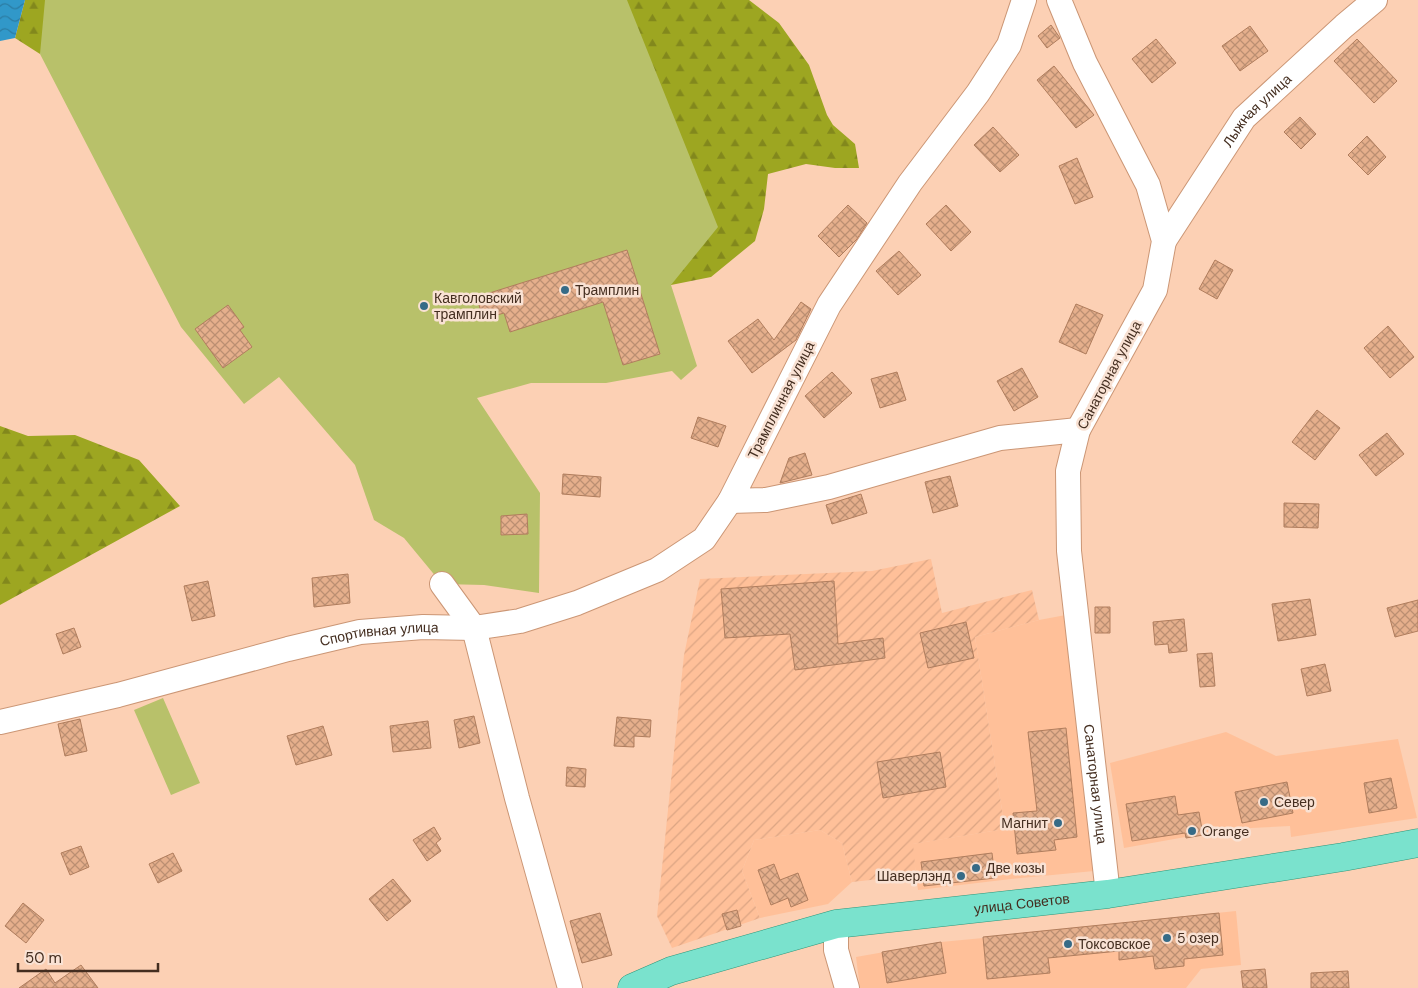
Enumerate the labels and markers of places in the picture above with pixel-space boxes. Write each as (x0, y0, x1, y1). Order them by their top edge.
place label: Трамплин (575, 281, 639, 299)
marker: Трамплин (559, 284, 571, 296)
place label: Кавголовский трамплин (434, 289, 522, 323)
marker: Кавголовский трамплин (418, 300, 430, 312)
place label: Север (1274, 793, 1315, 811)
marker: Север (1258, 796, 1270, 808)
place label: Магнит (1001, 814, 1049, 832)
marker: Магнит (1052, 817, 1064, 829)
place label: Orange (1202, 822, 1249, 840)
marker: Orange (1186, 825, 1198, 837)
place label: Две козы (986, 859, 1045, 877)
marker: Две козы (970, 862, 982, 874)
place label: Шаверлэнд (877, 867, 951, 885)
marker: Шаверлэнд (955, 870, 967, 882)
place label: 5 озер (1177, 929, 1219, 947)
marker: 5 озер (1161, 932, 1173, 944)
place label: Токсовское (1078, 935, 1151, 953)
marker: Токсовское (1062, 938, 1074, 950)

